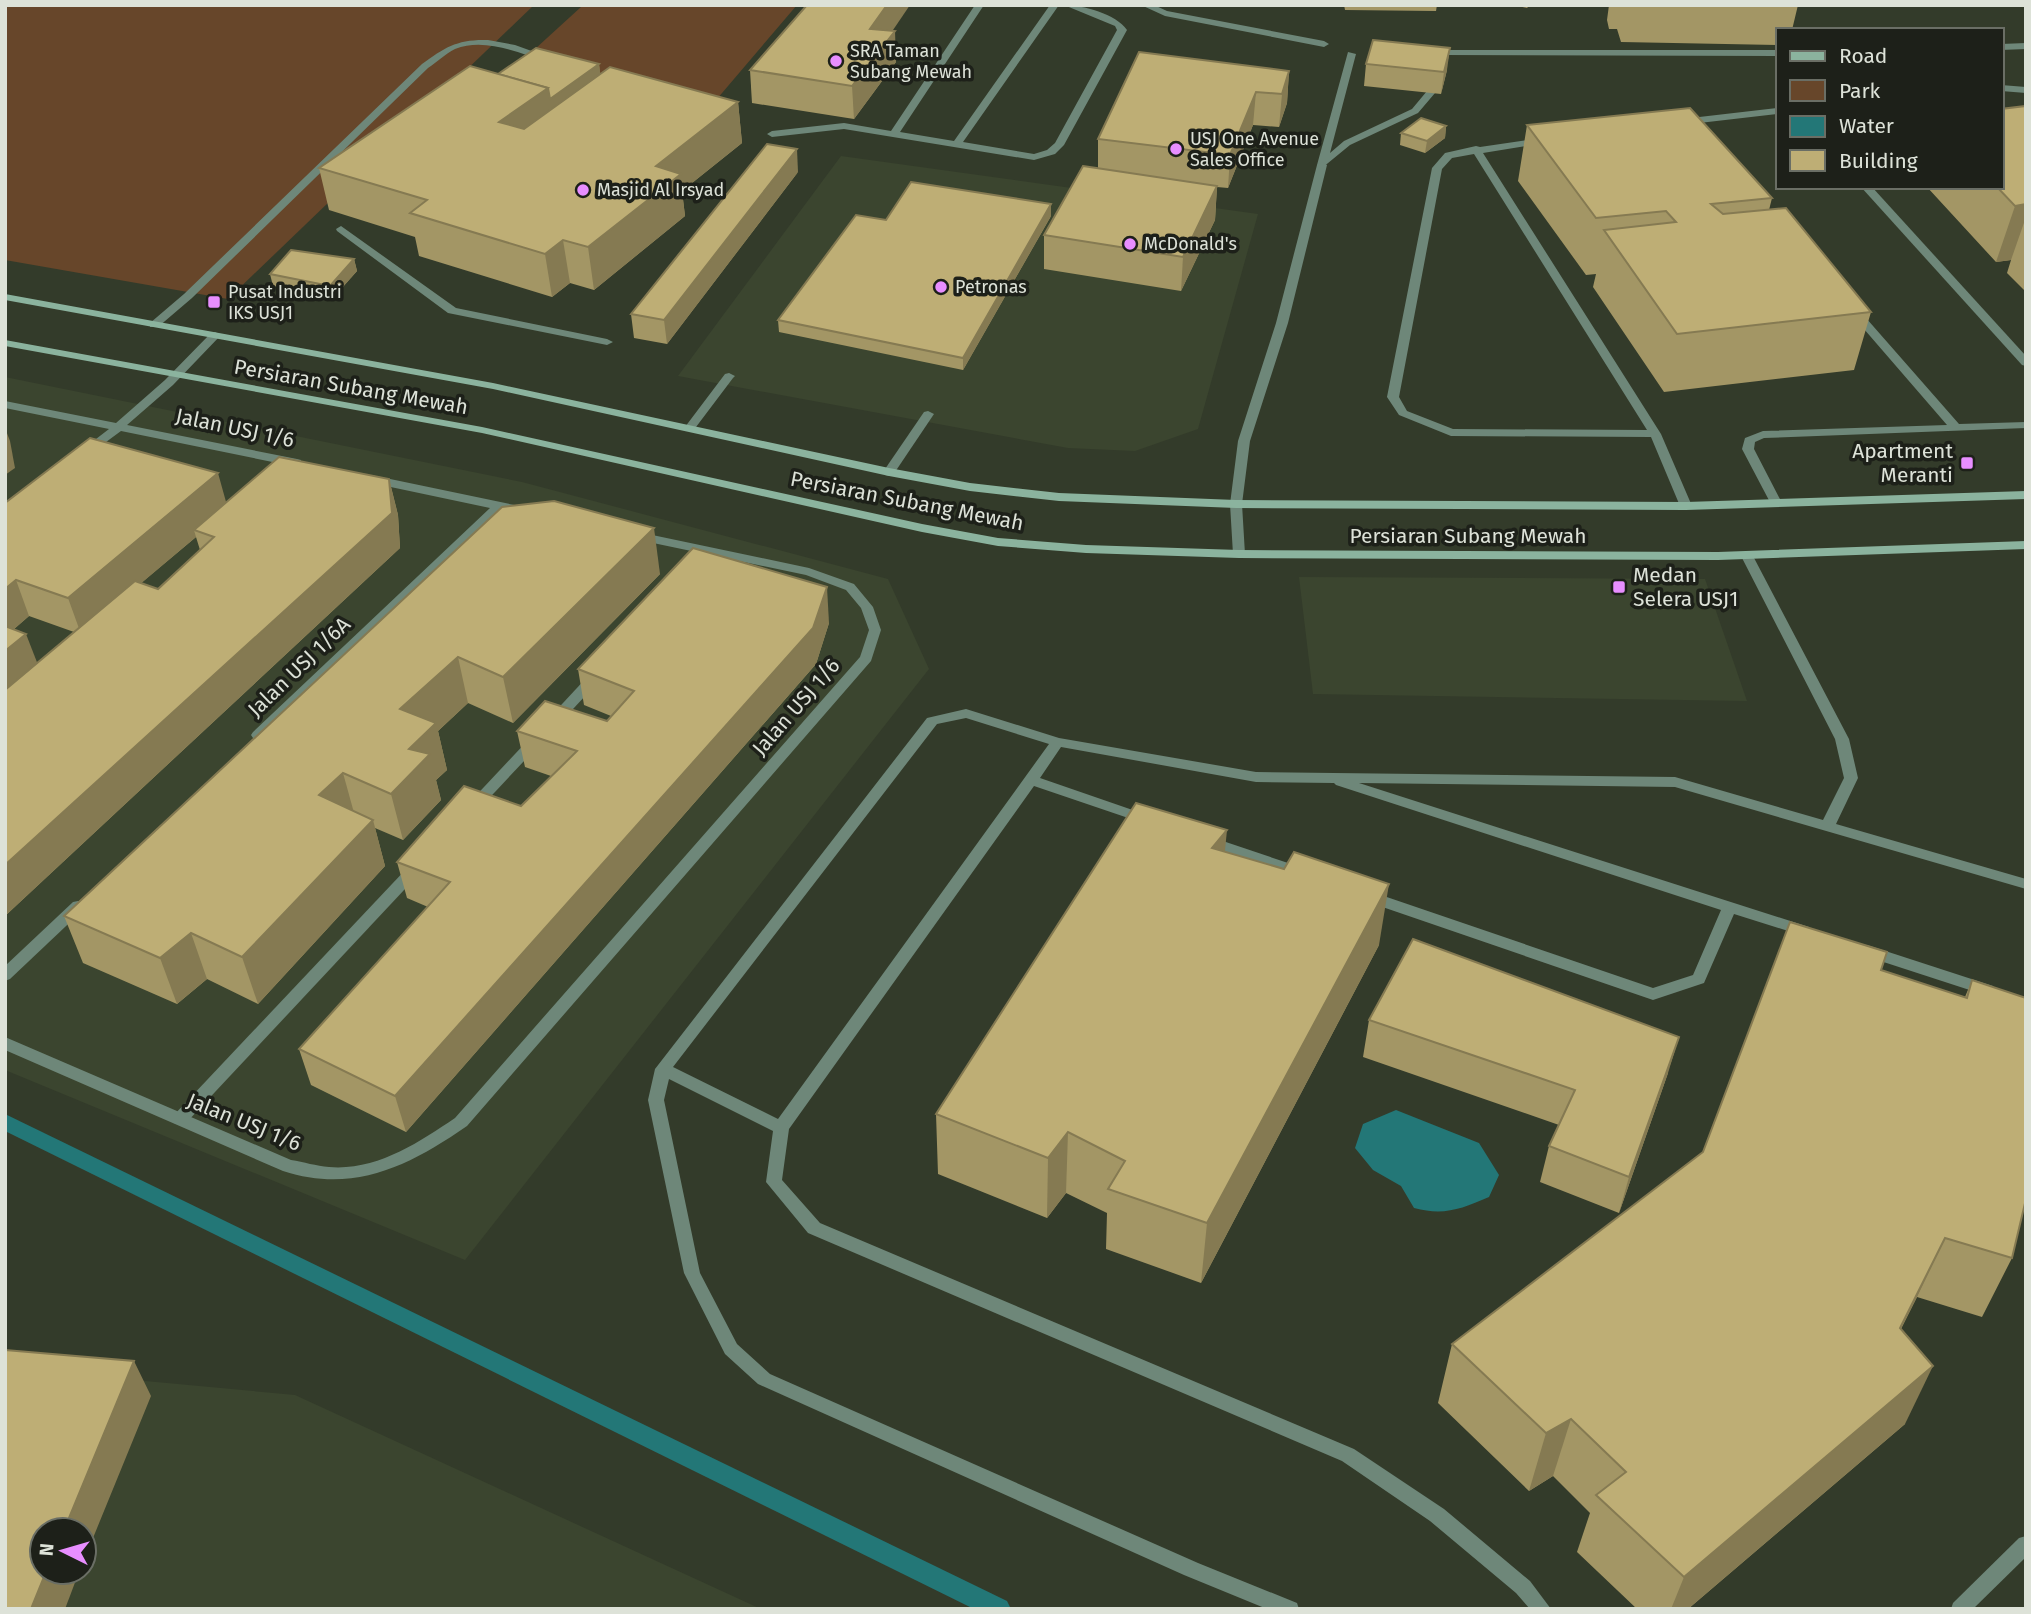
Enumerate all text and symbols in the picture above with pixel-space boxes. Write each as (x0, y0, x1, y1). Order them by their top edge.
legend (1776, 28, 2003, 189)
place label: SRA Taman Subang Mewah (850, 40, 972, 83)
text: Road (1839, 43, 1887, 69)
marker: SRA Taman Subang Mewah (828, 53, 844, 69)
text: Park (1839, 78, 1881, 104)
text: Water (1839, 113, 1894, 139)
place label: USJ One Avenue Sales Office (1190, 128, 1319, 171)
marker: USJ One Avenue Sales Office (1168, 141, 1184, 157)
text: Building (1839, 148, 1918, 174)
place label: Masjid Al Irsyad (597, 179, 724, 201)
marker: Masjid Al Irsyad (575, 182, 591, 198)
place label: McDonald's (1144, 233, 1237, 255)
marker: McDonald's (1122, 236, 1138, 252)
place label: Petronas (955, 276, 1027, 298)
marker: Petronas (933, 279, 949, 295)
place label: Pusat Industri IKS USJ1 (228, 281, 342, 324)
marker: Pusat Industri IKS USJ1 (206, 294, 222, 310)
street label: Persiaran Subang Mewah (232, 354, 470, 420)
street label: Jalan USJ 1/6 (173, 403, 297, 453)
place label: Apartment Meranti (1852, 438, 1953, 488)
marker: Apartment Meranti (1959, 455, 1975, 471)
street label: Persiaran Subang Mewah (788, 466, 1026, 536)
street label: Persiaran Subang Mewah (1349, 523, 1587, 549)
place label: Medan Selera USJ1 (1633, 562, 1738, 612)
marker: Medan Selera USJ1 (1611, 579, 1627, 595)
street label: Jalan USJ 1/6A (242, 612, 356, 722)
street label: Jalan USJ 1/6 (747, 653, 845, 761)
street label: Jalan USJ 1/6 (183, 1087, 305, 1157)
north arrow (28, 1516, 98, 1586)
text: N (35, 1542, 59, 1557)

